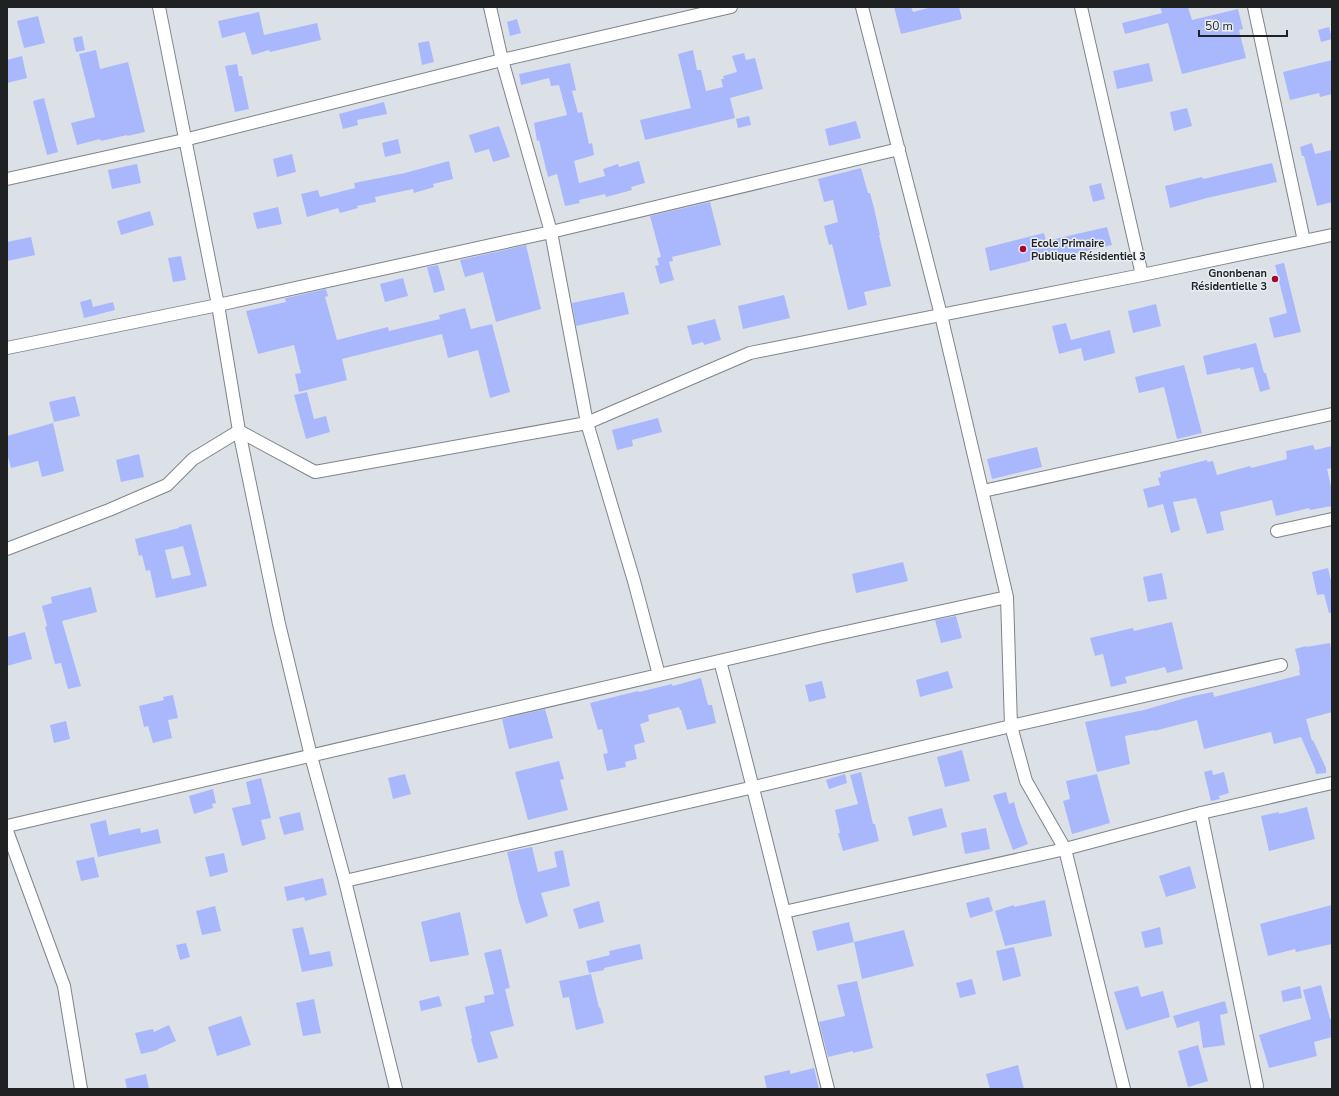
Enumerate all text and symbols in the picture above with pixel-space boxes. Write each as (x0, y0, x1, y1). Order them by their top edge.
scale bar (1199, 12, 1287, 38)
text: 50 m (1205, 18, 1233, 34)
place label: Ecole Primaire Publique Résidentiel 3 (1031, 236, 1146, 264)
marker: Ecole Primaire Publique Résidentiel 3 (1018, 244, 1028, 254)
place label: Gnonbenan Résidentielle 3 (1191, 266, 1267, 294)
marker: Gnonbenan Résidentielle 3 (1270, 274, 1280, 284)

